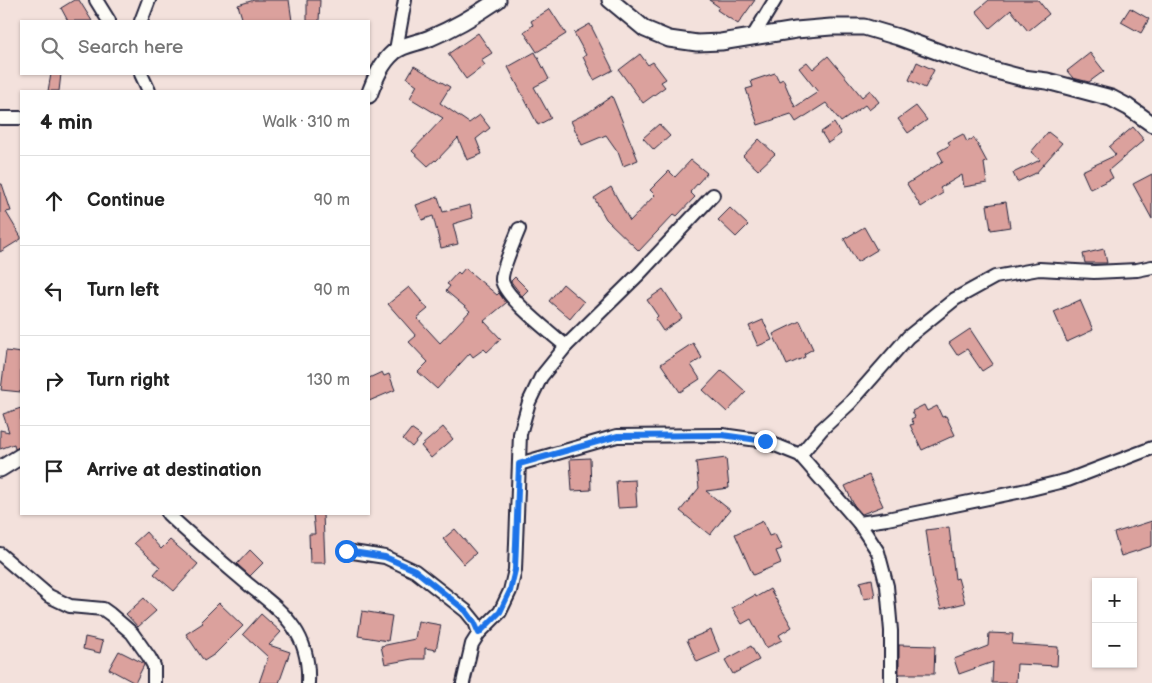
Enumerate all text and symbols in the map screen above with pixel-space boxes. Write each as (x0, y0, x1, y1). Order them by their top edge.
search box (20, 20, 370, 75)
icon: search (38, 34, 66, 62)
text: Search here (78, 36, 183, 59)
text: 4 min (40, 110, 93, 135)
text: Walk · 310 m (262, 113, 350, 132)
icon: ahead (40, 187, 68, 215)
text: Continue (87, 189, 165, 212)
text: 90 m (314, 191, 350, 210)
icon: left (40, 277, 68, 305)
text: Turn left (87, 279, 159, 302)
text: 90 m (314, 281, 350, 300)
icon: right (40, 367, 68, 395)
text: Turn right (87, 369, 170, 392)
text: 130 m (307, 371, 350, 390)
route end (754, 430, 777, 453)
icon: arrive (40, 457, 68, 485)
text: Arrive at destination (87, 459, 262, 482)
route start (335, 540, 358, 563)
map controls (1092, 578, 1137, 668)
button: + (1092, 578, 1137, 623)
button: − (1092, 623, 1137, 668)

